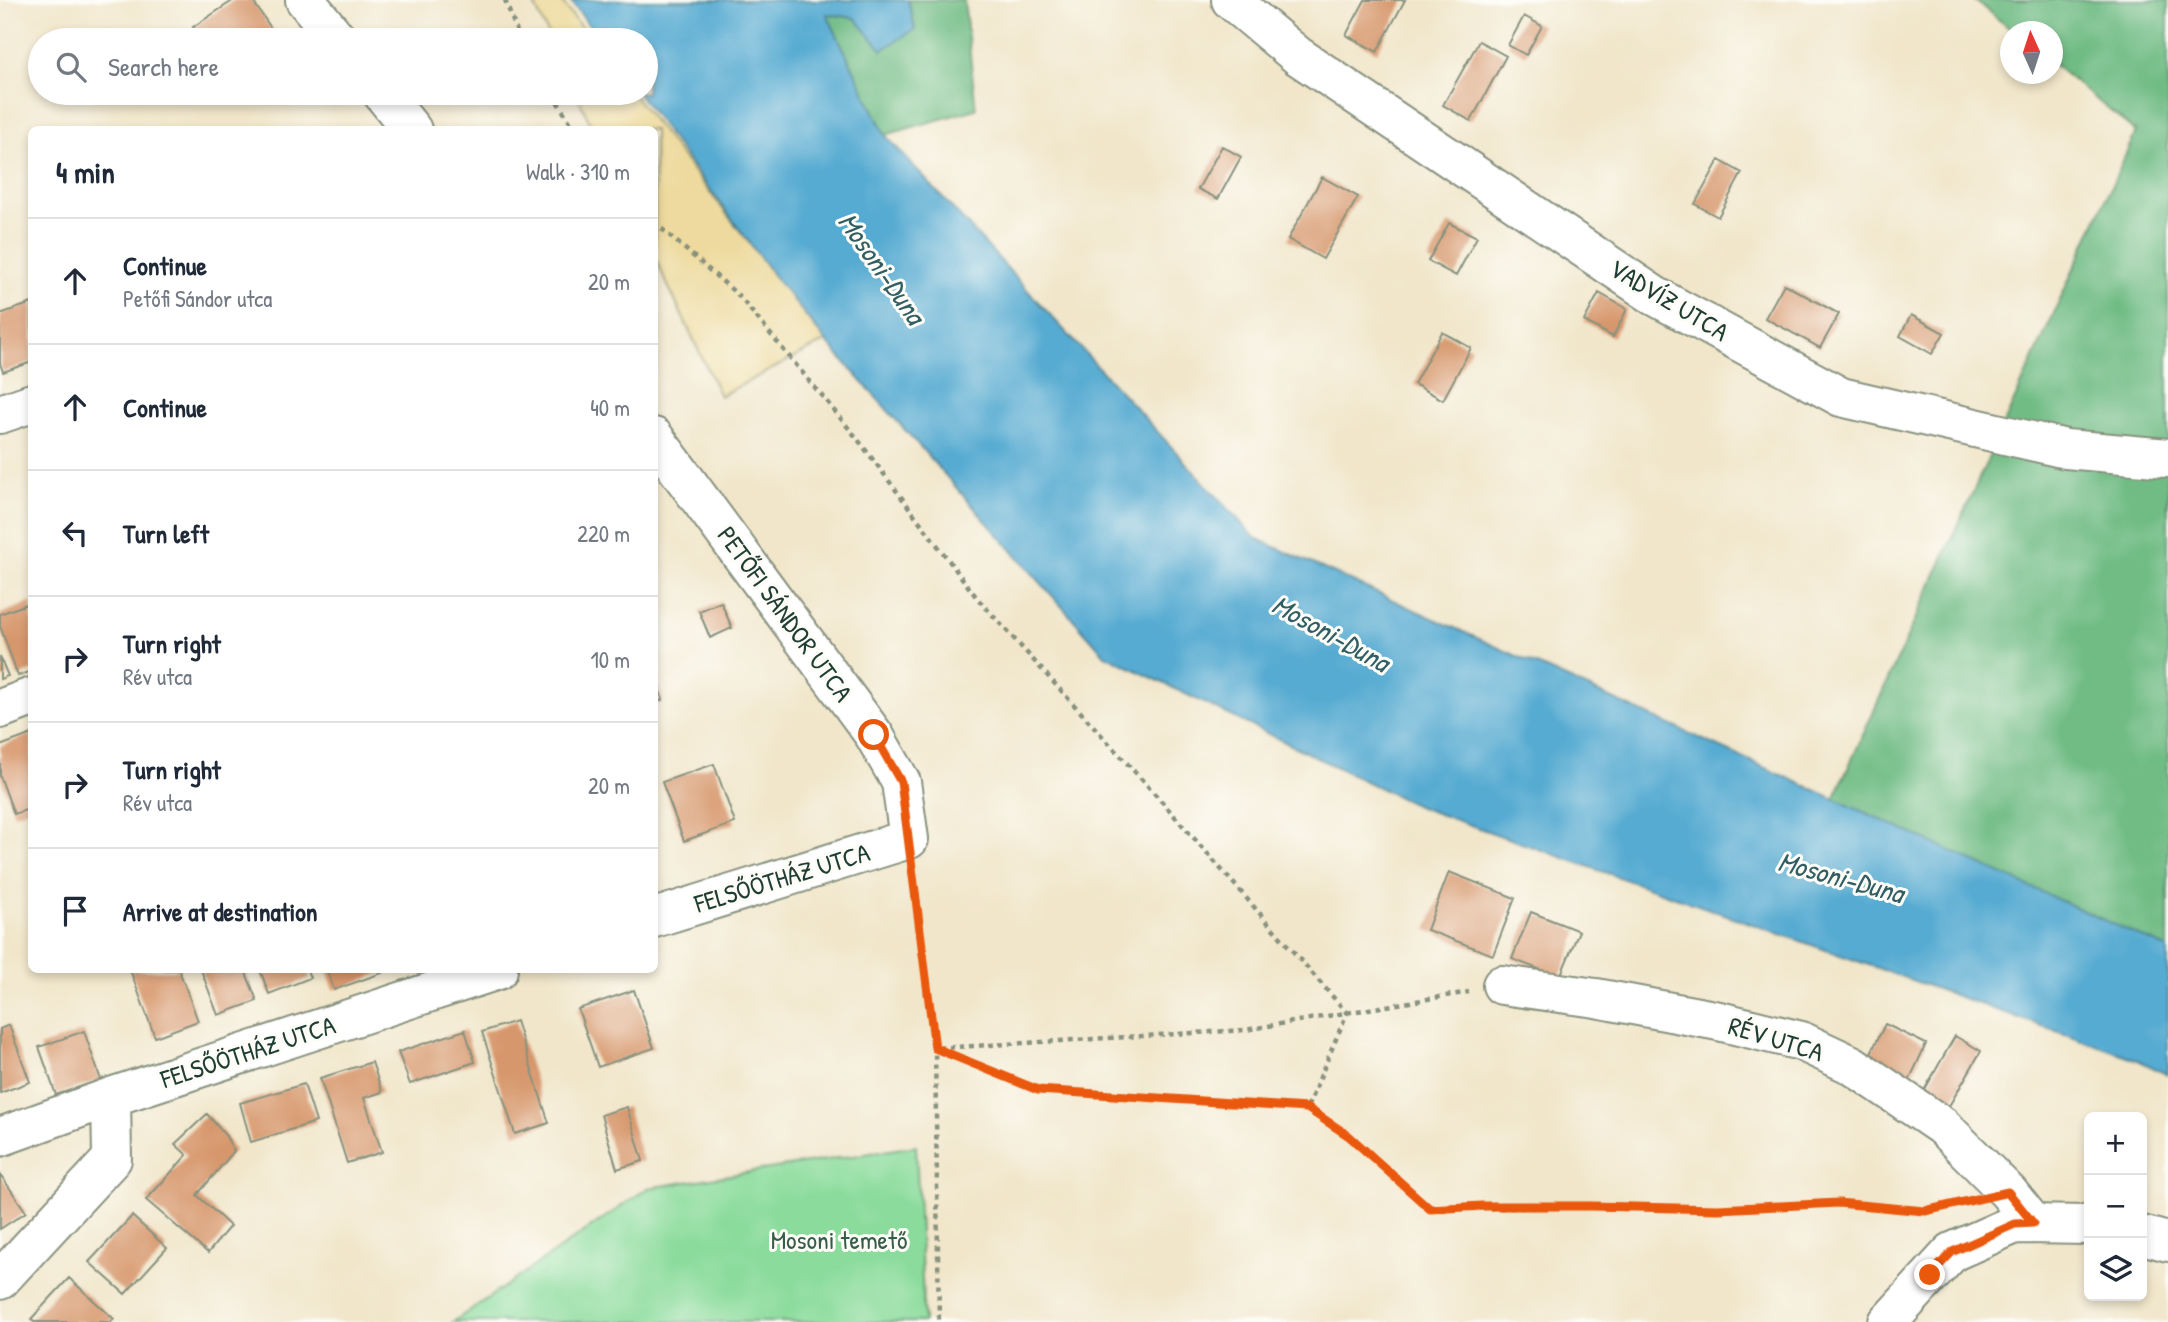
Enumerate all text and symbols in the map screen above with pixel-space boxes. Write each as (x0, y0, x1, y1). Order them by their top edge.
north arrow (2000, 21, 2063, 84)
search box (28, 28, 658, 105)
icon: search (52, 48, 90, 86)
text: Search here (108, 49, 219, 84)
text: 4 min (56, 152, 115, 192)
text: Walk · 310 m (526, 156, 630, 187)
water label: Mosoni-Duna (830, 205, 936, 334)
text: Continue (123, 248, 207, 283)
street label: VADVÍZ UTCA (1603, 250, 1736, 349)
icon: ahead (56, 262, 94, 300)
text: 20 m (588, 266, 630, 297)
text: Petőfi Sándor utca (123, 283, 272, 314)
icon: ahead (56, 388, 94, 426)
text: Continue (123, 390, 207, 425)
text: 40 m (590, 392, 630, 423)
icon: left (56, 514, 94, 552)
text: Turn left (123, 516, 209, 551)
text: 220 m (577, 518, 630, 549)
street label: PETŐFI SÁNDOR UTCA (710, 519, 861, 709)
water label: Mosoni-Duna (1266, 585, 1399, 682)
text: Turn right (123, 626, 221, 661)
icon: right (56, 640, 94, 678)
text: 10 m (590, 644, 630, 675)
text: Rév utca (123, 661, 192, 692)
route start (858, 719, 889, 750)
text: Turn right (123, 752, 221, 787)
icon: right (56, 766, 94, 804)
text: 20 m (588, 770, 630, 801)
text: Rév utca (123, 787, 192, 818)
street label: FELSŐÖTHÁZ UTCA (689, 834, 874, 921)
water label: Mosoni-Duna (1774, 842, 1911, 913)
icon: arrive (56, 892, 94, 930)
text: Arrive at destination (123, 894, 318, 929)
street label: FELSŐÖTHÁZ UTCA (155, 1007, 340, 1096)
street label: RÉV UTCA (1725, 1008, 1828, 1070)
map controls (2084, 1112, 2147, 1301)
button: + (2084, 1112, 2147, 1175)
button: − (2084, 1175, 2147, 1238)
park label: Mosoni temető (771, 1222, 907, 1257)
button: layers (2084, 1238, 2147, 1301)
route end (1914, 1259, 1945, 1290)

